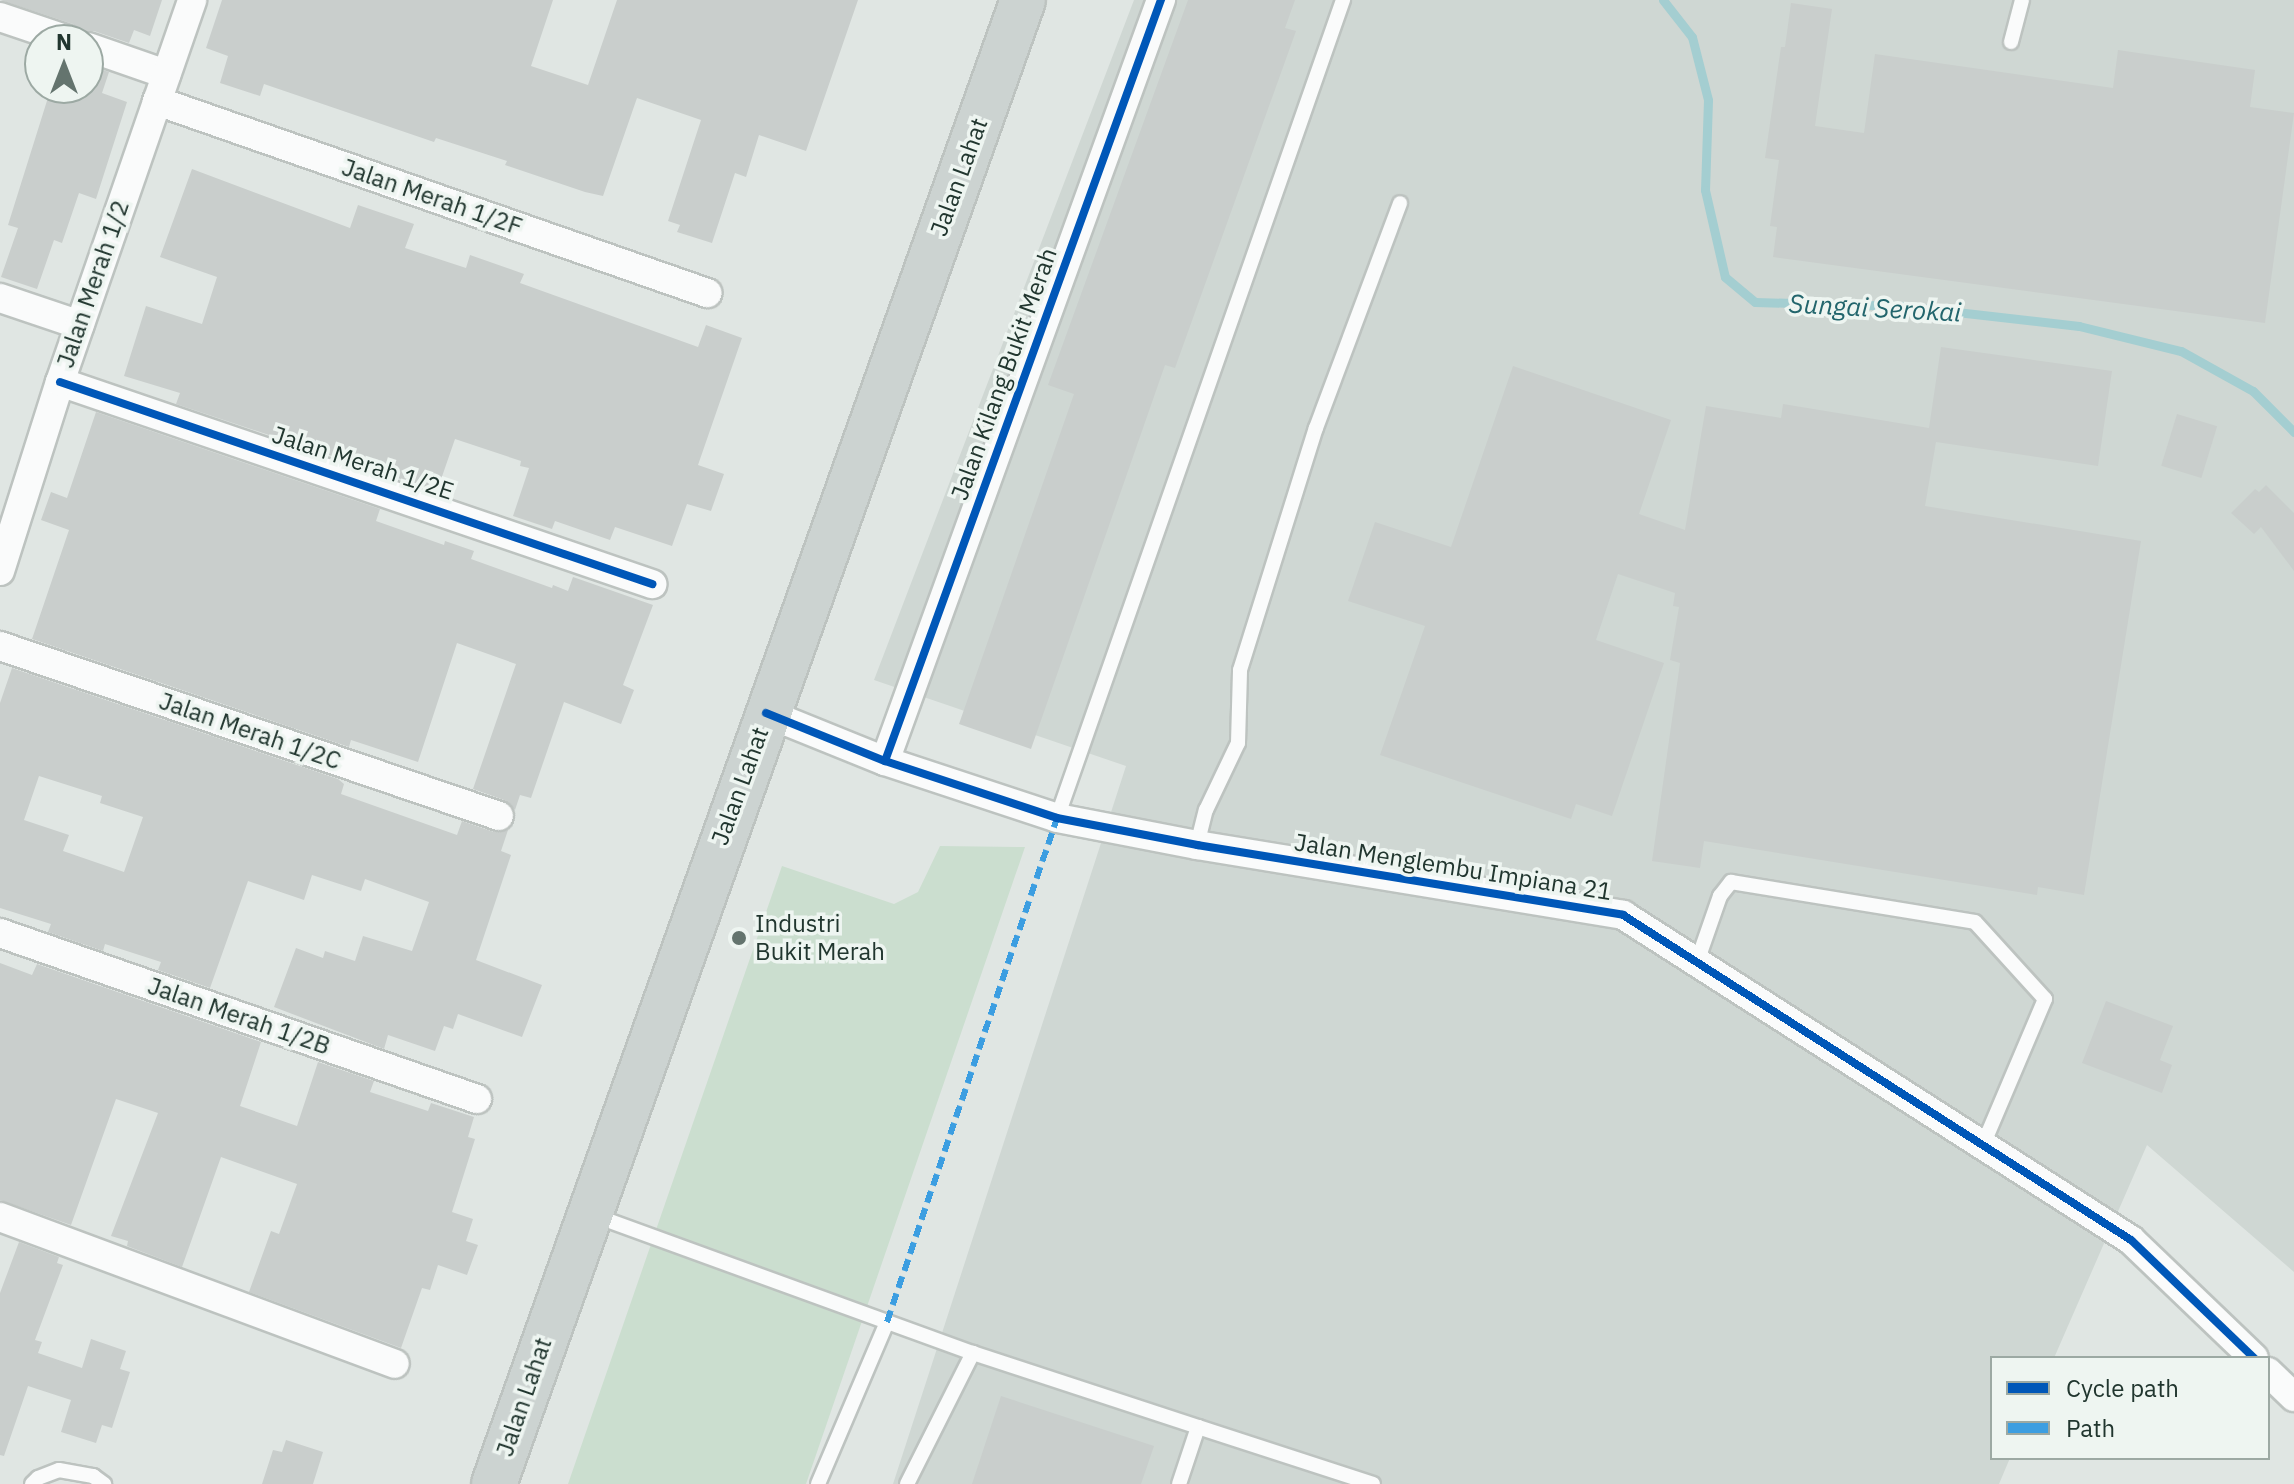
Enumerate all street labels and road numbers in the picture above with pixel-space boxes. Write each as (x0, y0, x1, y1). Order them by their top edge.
street label: Jalan Lahat (924, 114, 994, 240)
street label: Jalan Merah 1/2F (338, 153, 526, 241)
street label: Jalan Merah 1/2 (51, 196, 135, 372)
street label: Jalan Kilang Bukit Merah (945, 244, 1063, 504)
street label: Jalan Merah 1/2E (269, 420, 457, 506)
street label: Jalan Merah 1/2C (155, 686, 345, 776)
street label: Jalan Lahat (705, 723, 775, 849)
street label: Jalan Menglembu Impiana 21 (1292, 828, 1614, 906)
street label: Jalan Merah 1/2B (144, 971, 334, 1061)
street label: Jalan Lahat (490, 1334, 558, 1460)

